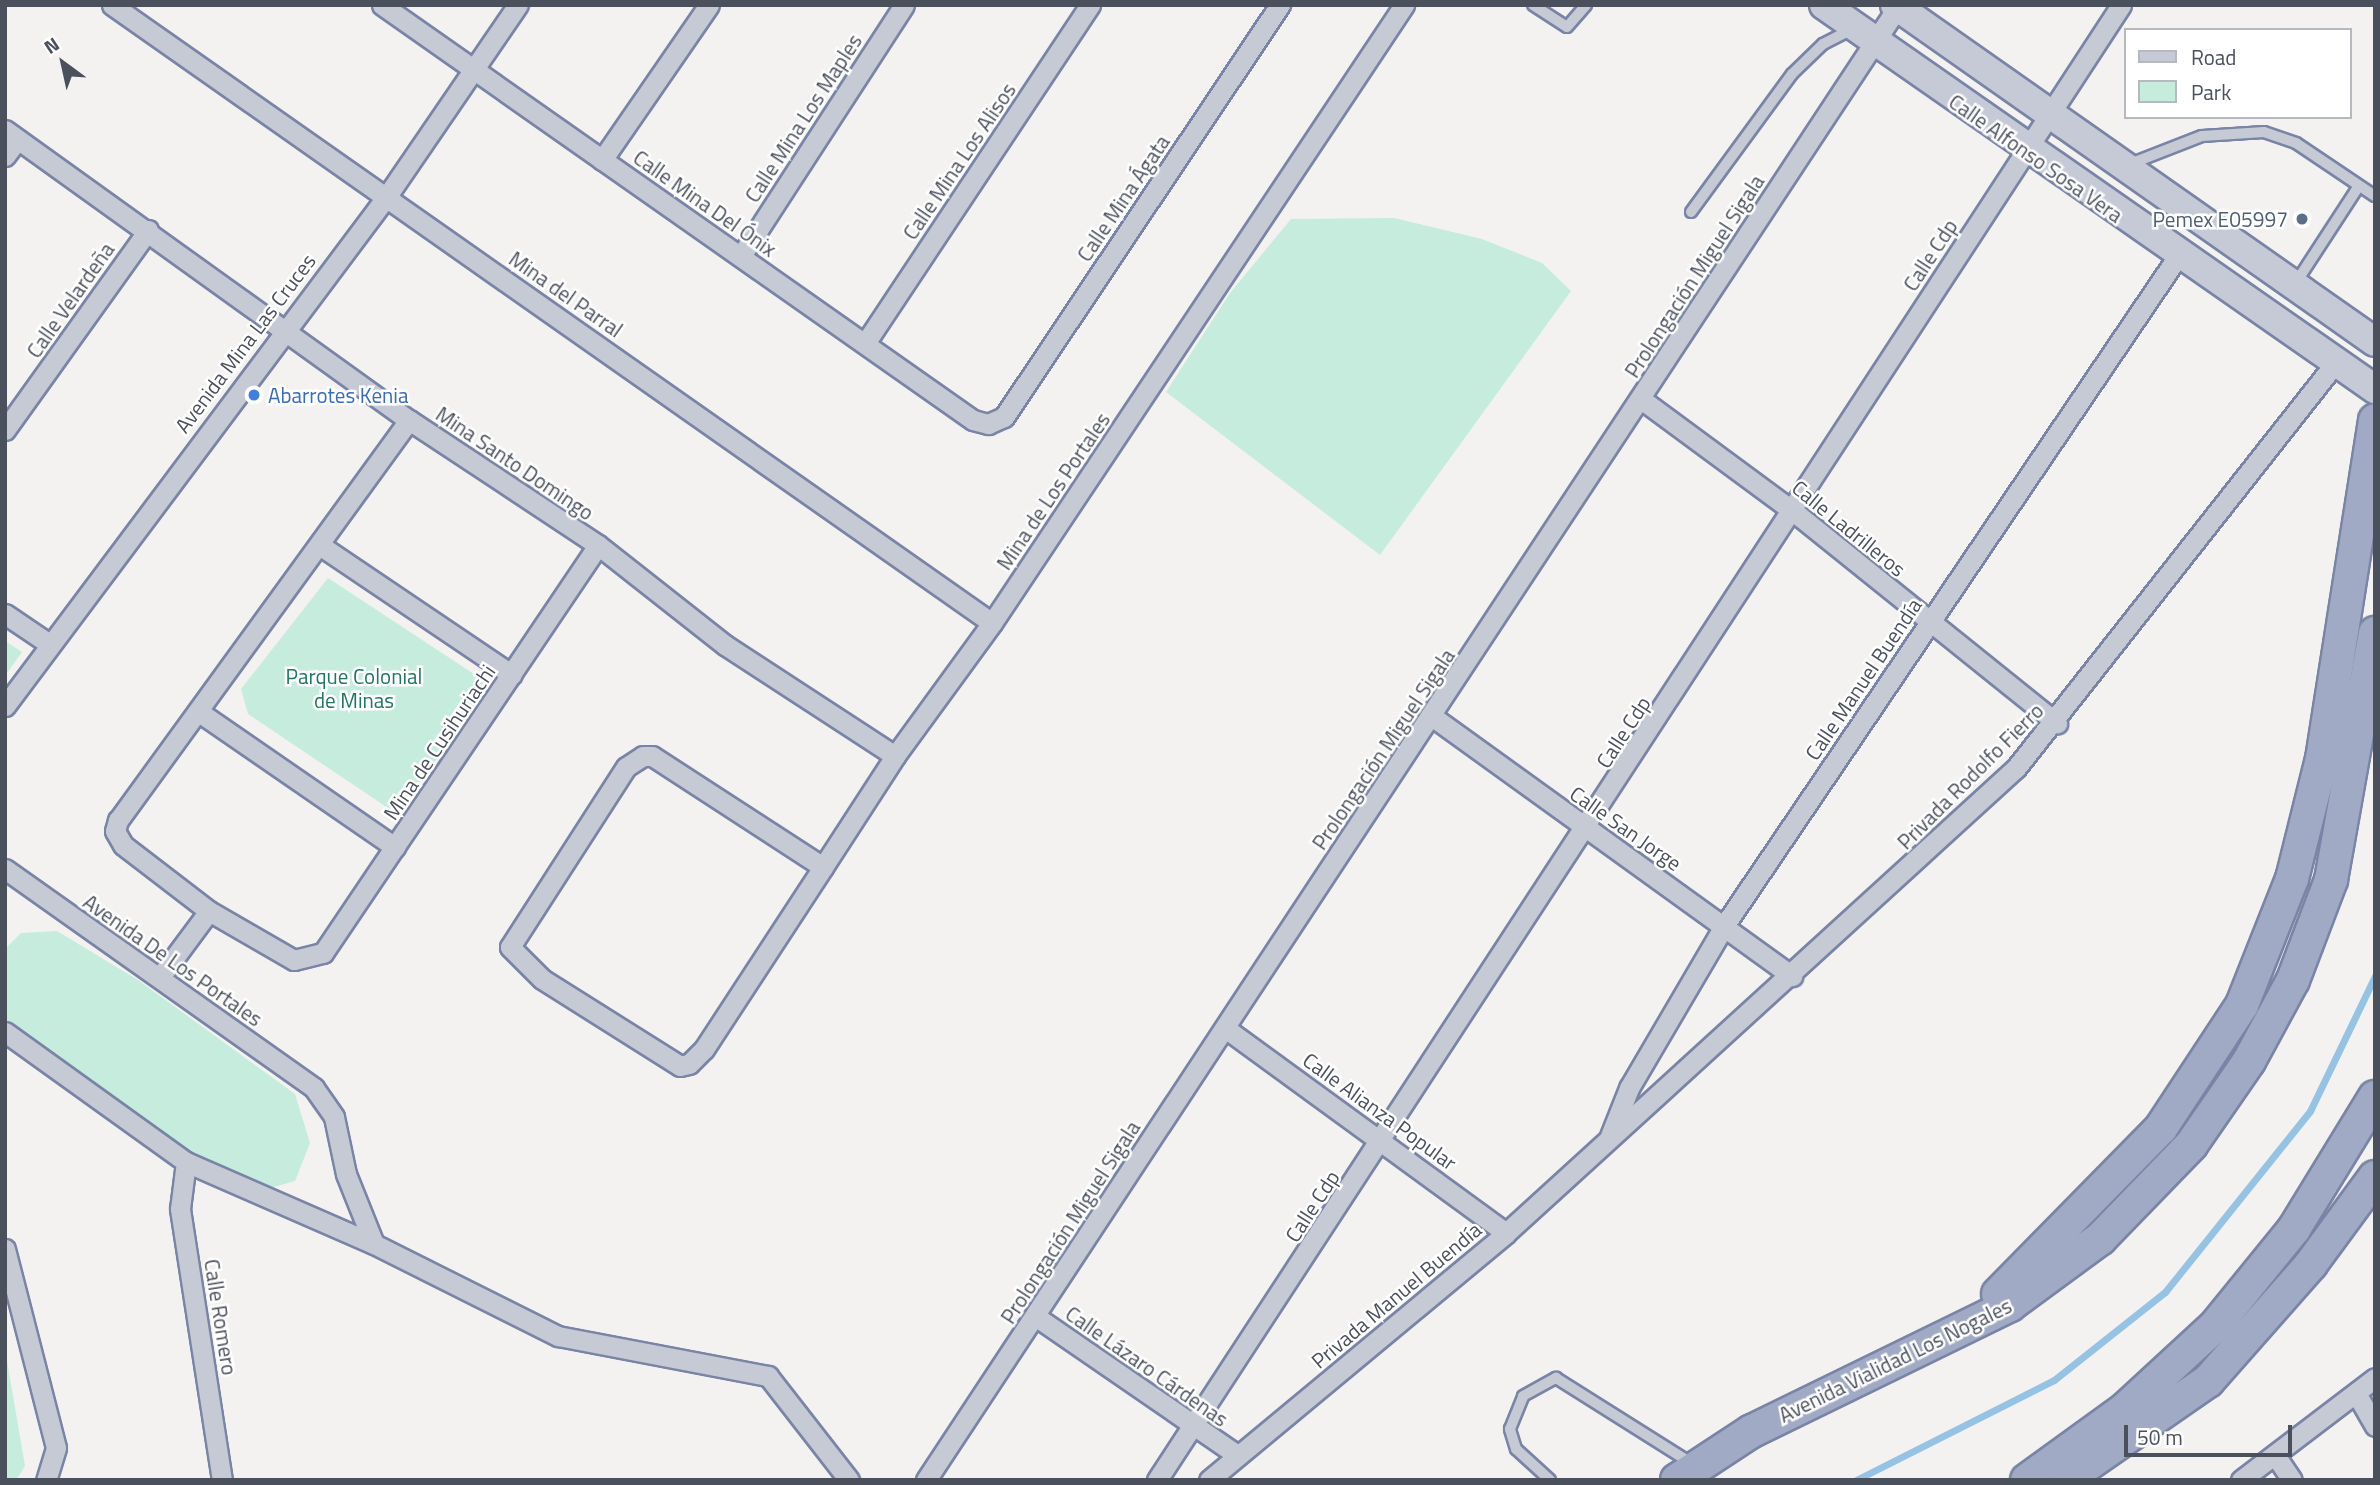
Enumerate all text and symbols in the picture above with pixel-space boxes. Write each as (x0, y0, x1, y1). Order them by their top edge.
north arrow (28, 28, 98, 98)
legend (2124, 28, 2352, 119)
text: N (38, 29, 65, 61)
street label: Calle Mina Los Maples (739, 29, 867, 207)
text: Road (2191, 41, 2236, 73)
text: Park (2191, 76, 2231, 108)
street label: Calle Mina Los Alisos (897, 78, 1021, 244)
street label: Calle Alfonso Sosa Vera (1944, 89, 2128, 227)
street label: Calle Mina Ágata (1071, 130, 1175, 266)
street label: Calle Mina Del Ónix (629, 144, 781, 262)
street label: Prolongación Miguel Sigala (1619, 170, 1769, 382)
place label: Pemex E05997 (2152, 206, 2288, 232)
marker: Pemex E05997 (2294, 211, 2310, 227)
street label: Calle Cdp (1898, 214, 1962, 296)
street label: Calle Velardeña (21, 238, 119, 362)
street label: Mina del Parral (504, 246, 628, 342)
street label: Avenida Mina Las Cruces (169, 249, 321, 437)
place label: Abarrotes Kenia (268, 382, 408, 408)
marker: Abarrotes Kenia (246, 387, 262, 403)
street label: Mina Santo Domingo (431, 401, 599, 525)
street label: Mina de Los Portales (991, 408, 1115, 574)
street label: Calle Ladrilleros (1787, 475, 1911, 581)
street label: Calle Manuel Buendía (1800, 593, 1926, 765)
street label: Prolongación Miguel Sigala (1306, 644, 1460, 854)
street label: Mina de Cusihuriachi (378, 660, 500, 824)
park label: Parque Colonial de Minas (286, 663, 422, 713)
street label: Calle Cdp (1591, 691, 1655, 773)
street label: Privada Rodolfo Fierro (1892, 698, 2048, 854)
street label: Calle San Jorge (1565, 780, 1687, 876)
street label: Avenida De Los Portales (79, 889, 267, 1031)
street label: Calle Alianza Popular (1298, 1047, 1462, 1175)
street label: Prolongación Miguel Sigala (995, 1116, 1145, 1328)
street label: Calle Cdp (1280, 1165, 1344, 1247)
street label: Privada Manuel Buendía (1306, 1217, 1486, 1373)
street label: Calle Romero (199, 1257, 243, 1377)
street label: Avenida Vialidad Los Nogales (1774, 1293, 2016, 1427)
street label: Calle Lázaro Cárdenas (1061, 1300, 1233, 1432)
scale bar (2128, 1412, 2296, 1456)
text: 50 m (2137, 1421, 2183, 1453)

